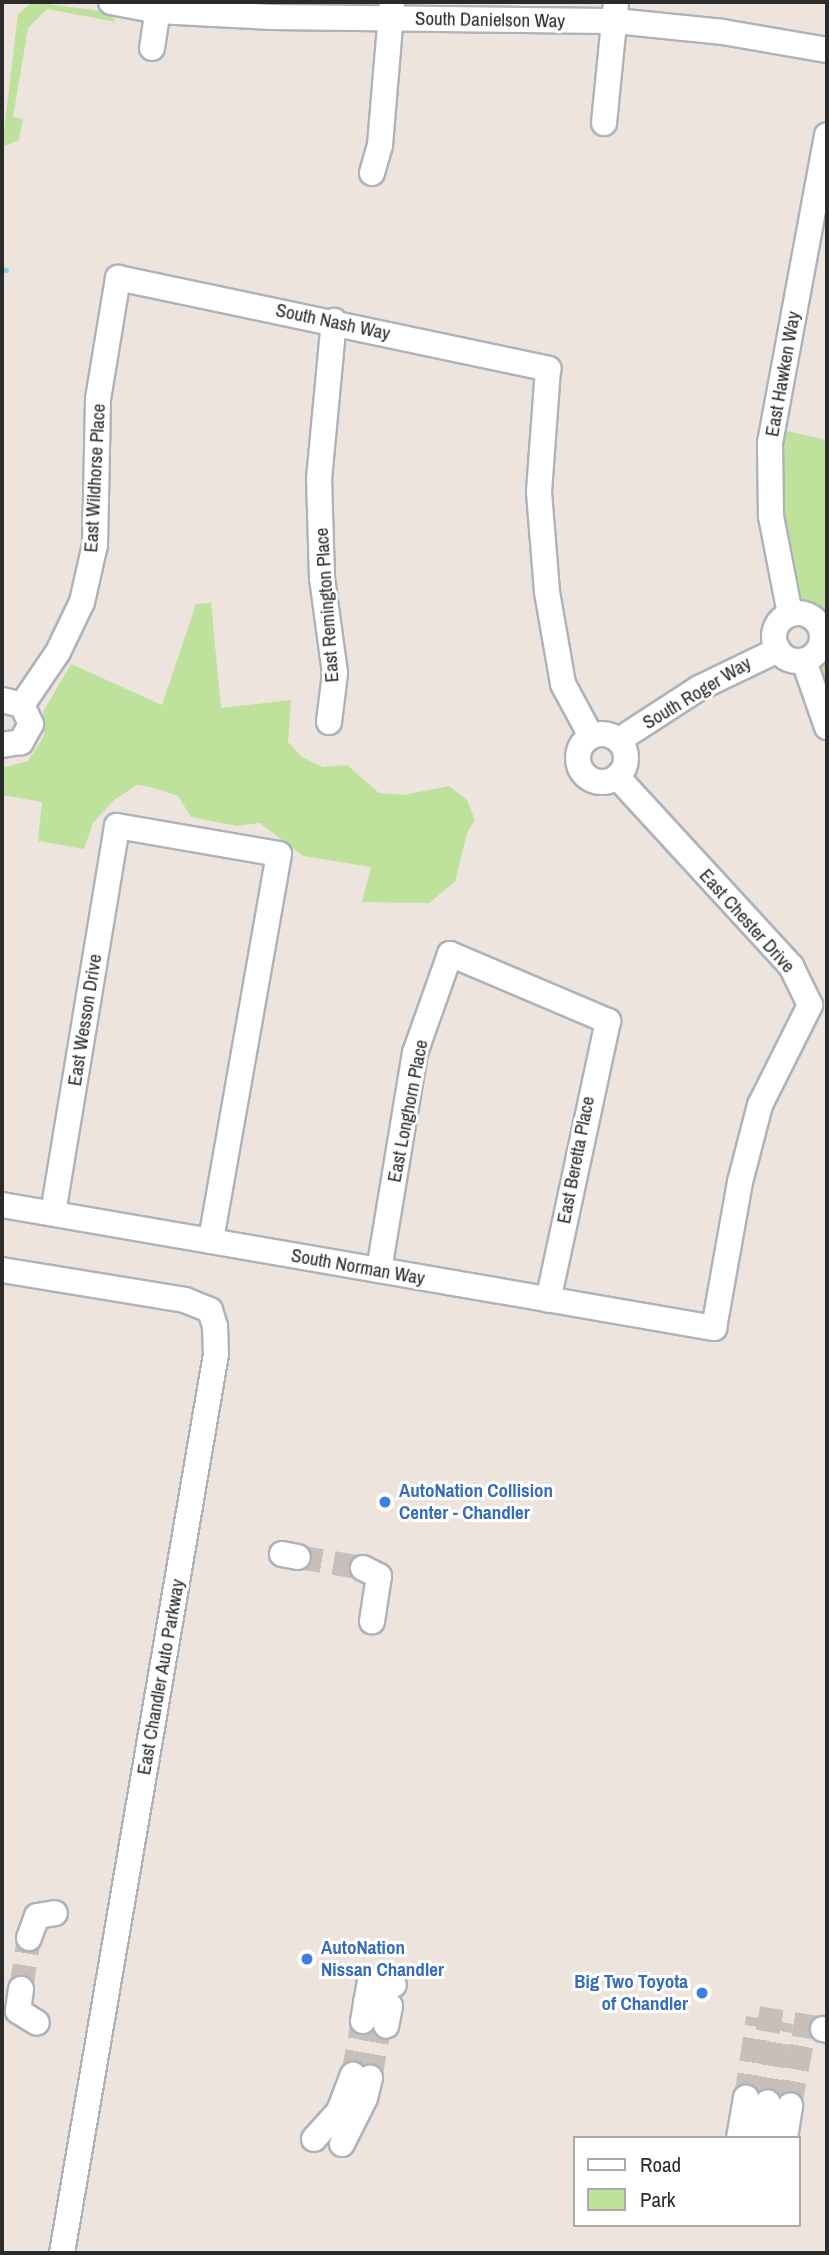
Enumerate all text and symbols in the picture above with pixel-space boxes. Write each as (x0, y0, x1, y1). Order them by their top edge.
street label: South Danielson Way (415, 7, 565, 33)
street label: South Nash Way (274, 299, 392, 345)
street label: East Hawken Way (761, 310, 805, 438)
street label: East Wildhorse Place (80, 403, 110, 553)
street label: East Remington Place (310, 527, 344, 683)
street label: South Roger Way (639, 652, 755, 734)
street label: East Chester Drive (694, 864, 800, 978)
street label: East Wesson Drive (63, 952, 107, 1088)
street label: East Longhorn Place (383, 1038, 433, 1184)
street label: East Beretta Place (552, 1094, 600, 1226)
street label: South Norman Way (289, 1244, 427, 1290)
place label: AutoNation Collision Center - Chandler (399, 1480, 553, 1524)
marker: AutoNation Collision Center - Chandler (377, 1494, 393, 1510)
street label: East Chandler Auto Parkway (132, 1577, 190, 1777)
place label: AutoNation Nissan Chandler (321, 1937, 444, 1981)
marker: AutoNation Nissan Chandler (299, 1951, 315, 1967)
place label: Big Two Toyota of Chandler (574, 1971, 688, 2015)
marker: Big Two Toyota of Chandler (694, 1985, 710, 2001)
legend (574, 2136, 801, 2227)
text: Road (640, 2150, 681, 2179)
text: Park (640, 2185, 675, 2214)

